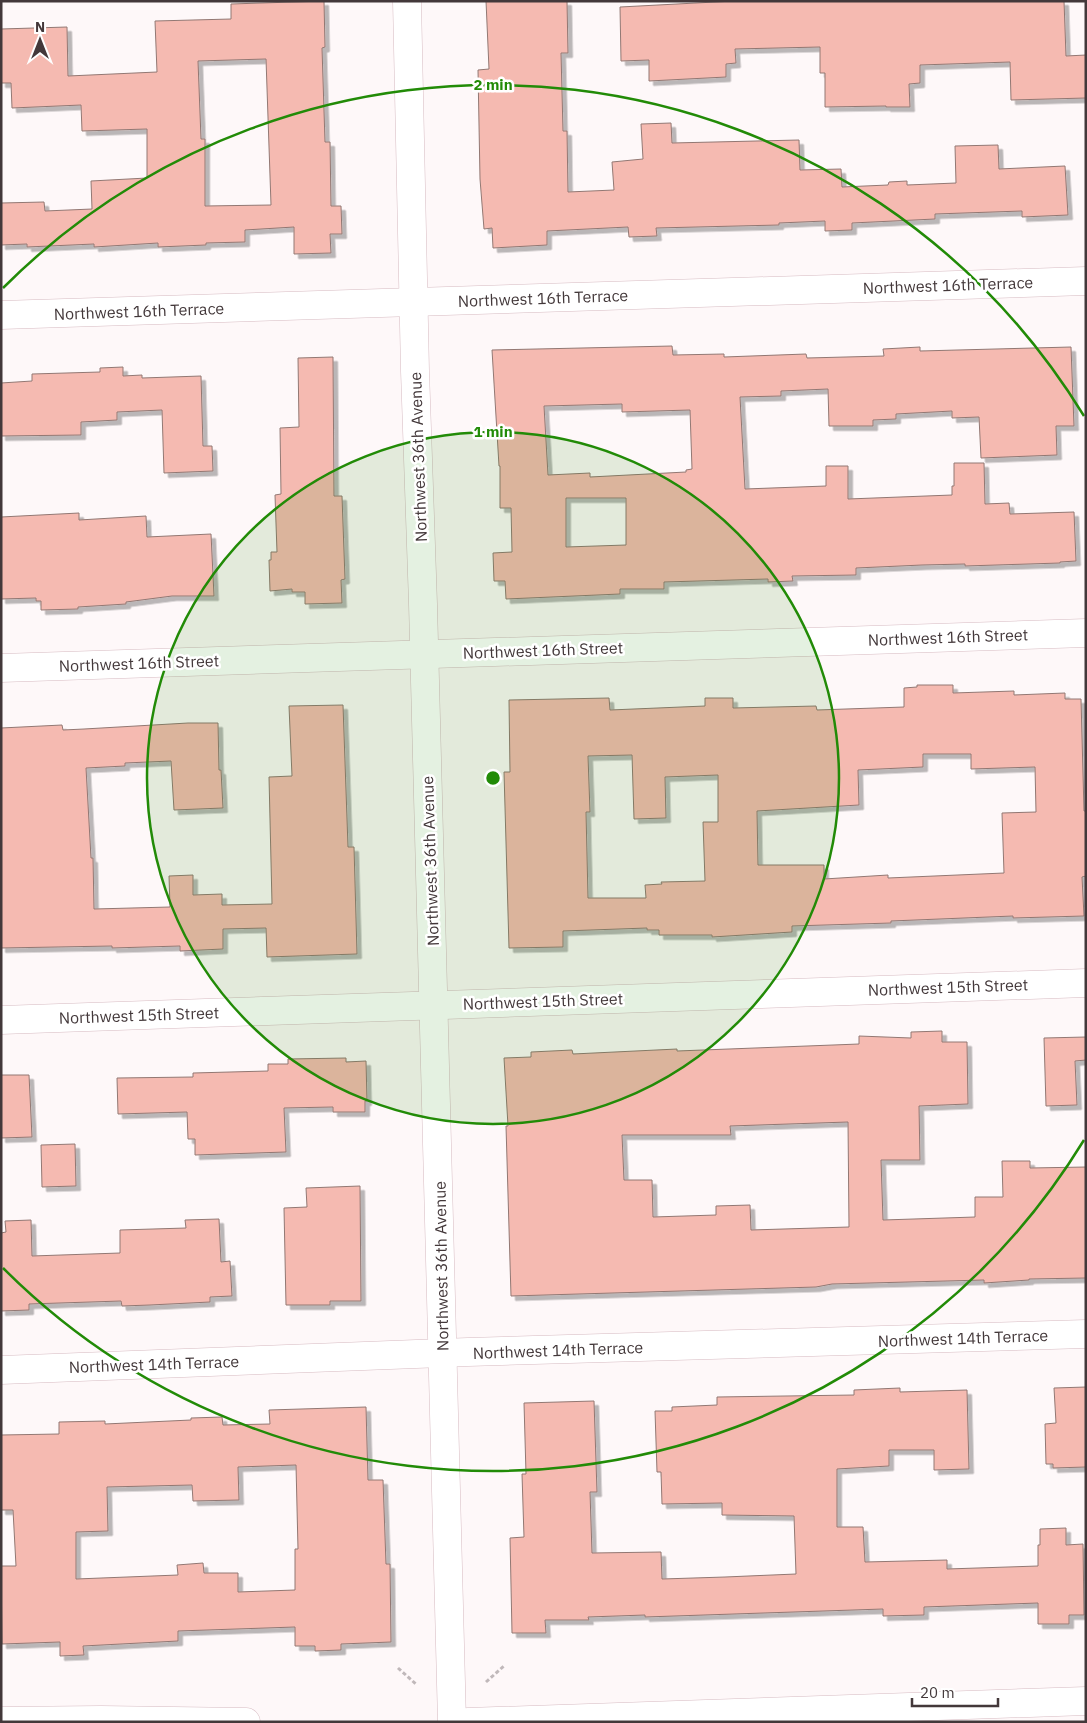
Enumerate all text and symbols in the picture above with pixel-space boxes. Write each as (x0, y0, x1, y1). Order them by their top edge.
north arrow (15, 15, 65, 65)
text: N (35, 18, 45, 36)
text: 2 min (473, 75, 513, 94)
street label: Northwest 16th Terrace (862, 272, 1034, 298)
street label: Northwest 16th Terrace (457, 285, 629, 311)
street label: Northwest 16th Terrace (53, 298, 225, 324)
street label: Northwest 36th Avenue (405, 371, 431, 542)
text: 1 min (473, 422, 513, 441)
street label: Northwest 16th Street (867, 624, 1029, 650)
street label: Northwest 16th Street (462, 637, 624, 663)
street label: Northwest 16th Street (58, 650, 220, 676)
centre of rings (484, 769, 502, 787)
street label: Northwest 36th Avenue (417, 775, 443, 946)
street label: Northwest 15th Street (867, 974, 1029, 1000)
street label: Northwest 15th Street (462, 988, 624, 1014)
street label: Northwest 15th Street (58, 1002, 220, 1028)
street label: Northwest 36th Avenue (430, 1181, 452, 1351)
street label: Northwest 14th Terrace (877, 1325, 1049, 1351)
street label: Northwest 14th Terrace (472, 1337, 644, 1363)
street label: Northwest 14th Terrace (68, 1351, 240, 1377)
scale bar (912, 1676, 998, 1708)
text: 20 m (920, 1683, 955, 1702)

